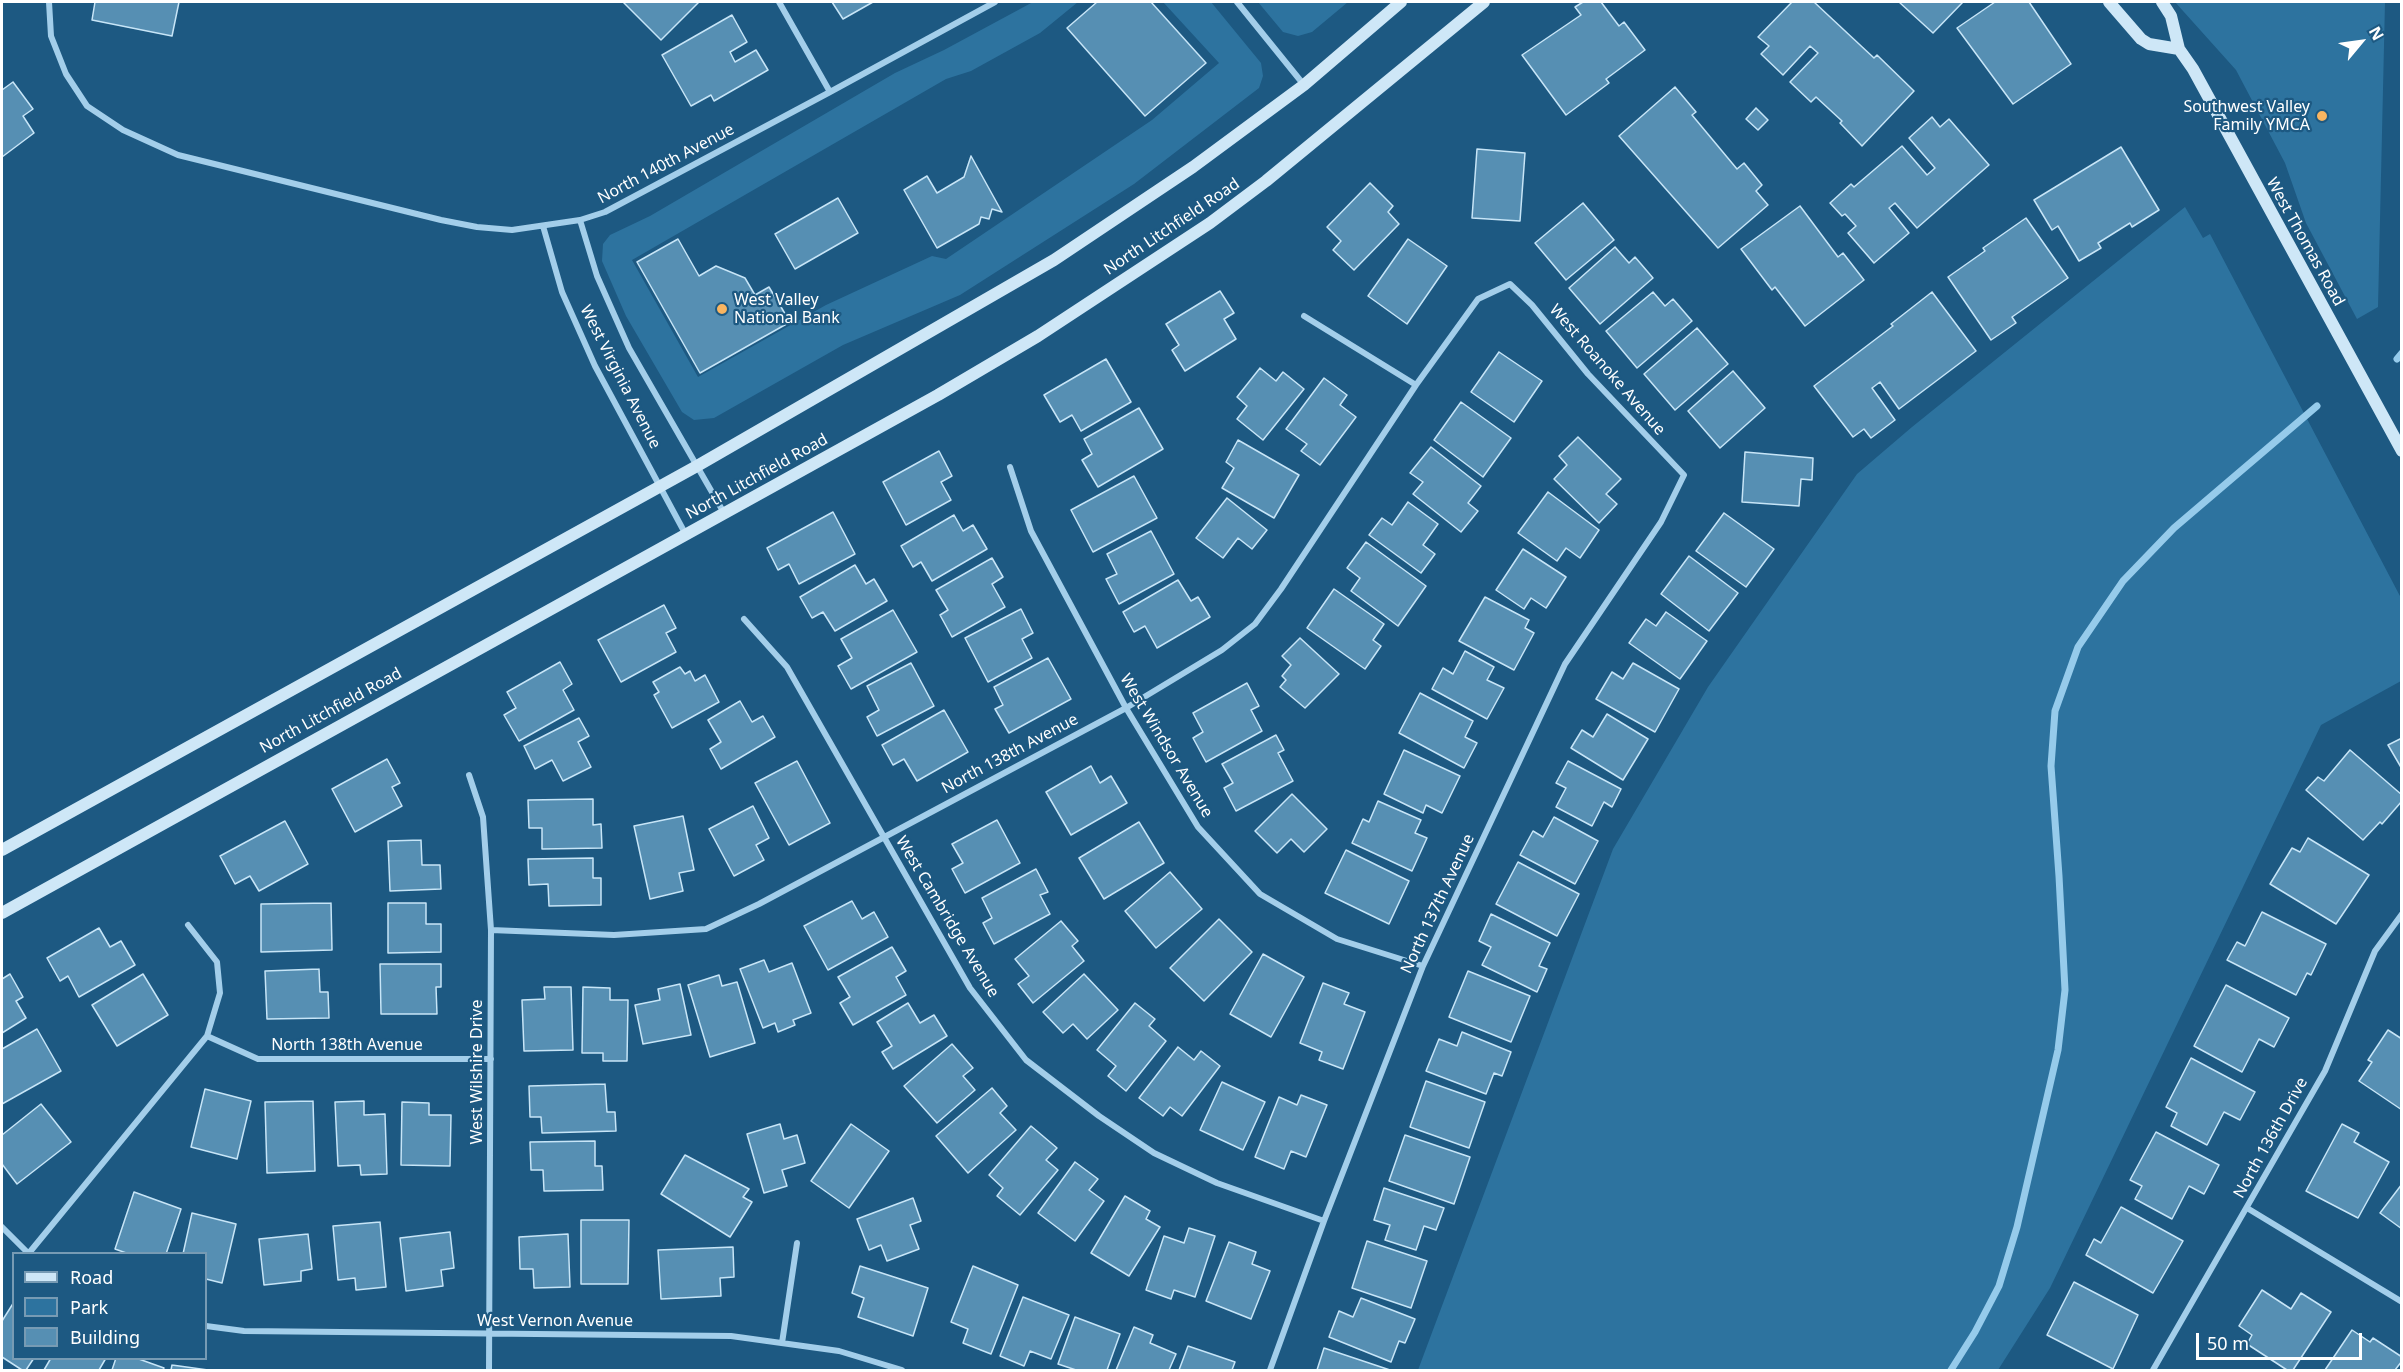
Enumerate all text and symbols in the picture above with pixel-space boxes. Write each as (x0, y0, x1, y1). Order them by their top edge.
north arrow (2331, 12, 2391, 72)
text: N (2364, 22, 2390, 44)
place label: Southwest Valley Family YMCA (2183, 97, 2310, 135)
marker: Southwest Valley Family YMCA (2315, 109, 2329, 123)
street label: North 140th Avenue (595, 120, 737, 208)
street label: North Litchfield Road (1101, 174, 1243, 280)
street label: West Thomas Road (2262, 174, 2348, 310)
place label: West Valley National Bank (734, 290, 840, 328)
street label: West Roanoke Avenue (1545, 301, 1669, 439)
street label: West Virginia Avenue (575, 302, 665, 452)
marker: West Valley National Bank (715, 302, 729, 316)
street label: North Litchfield Road (683, 430, 831, 524)
street label: North Litchfield Road (257, 664, 405, 758)
street label: West Windsor Avenue (1115, 671, 1217, 821)
street label: North 138th Avenue (939, 710, 1081, 798)
street label: North 137th Avenue (1397, 831, 1479, 977)
street label: West Cambridge Avenue (891, 833, 1003, 1001)
street label: West Wilshire Drive (467, 999, 487, 1145)
street label: North 138th Avenue (271, 1035, 423, 1055)
street label: North 136th Drive (2230, 1074, 2312, 1202)
legend (12, 1252, 207, 1360)
text: Road (70, 1265, 113, 1289)
text: Park (70, 1295, 108, 1319)
street label: West Vernon Avenue (477, 1311, 633, 1331)
scale bar (2199, 1321, 2366, 1359)
text: Building (70, 1325, 140, 1349)
text: 50 m (2207, 1331, 2249, 1355)

